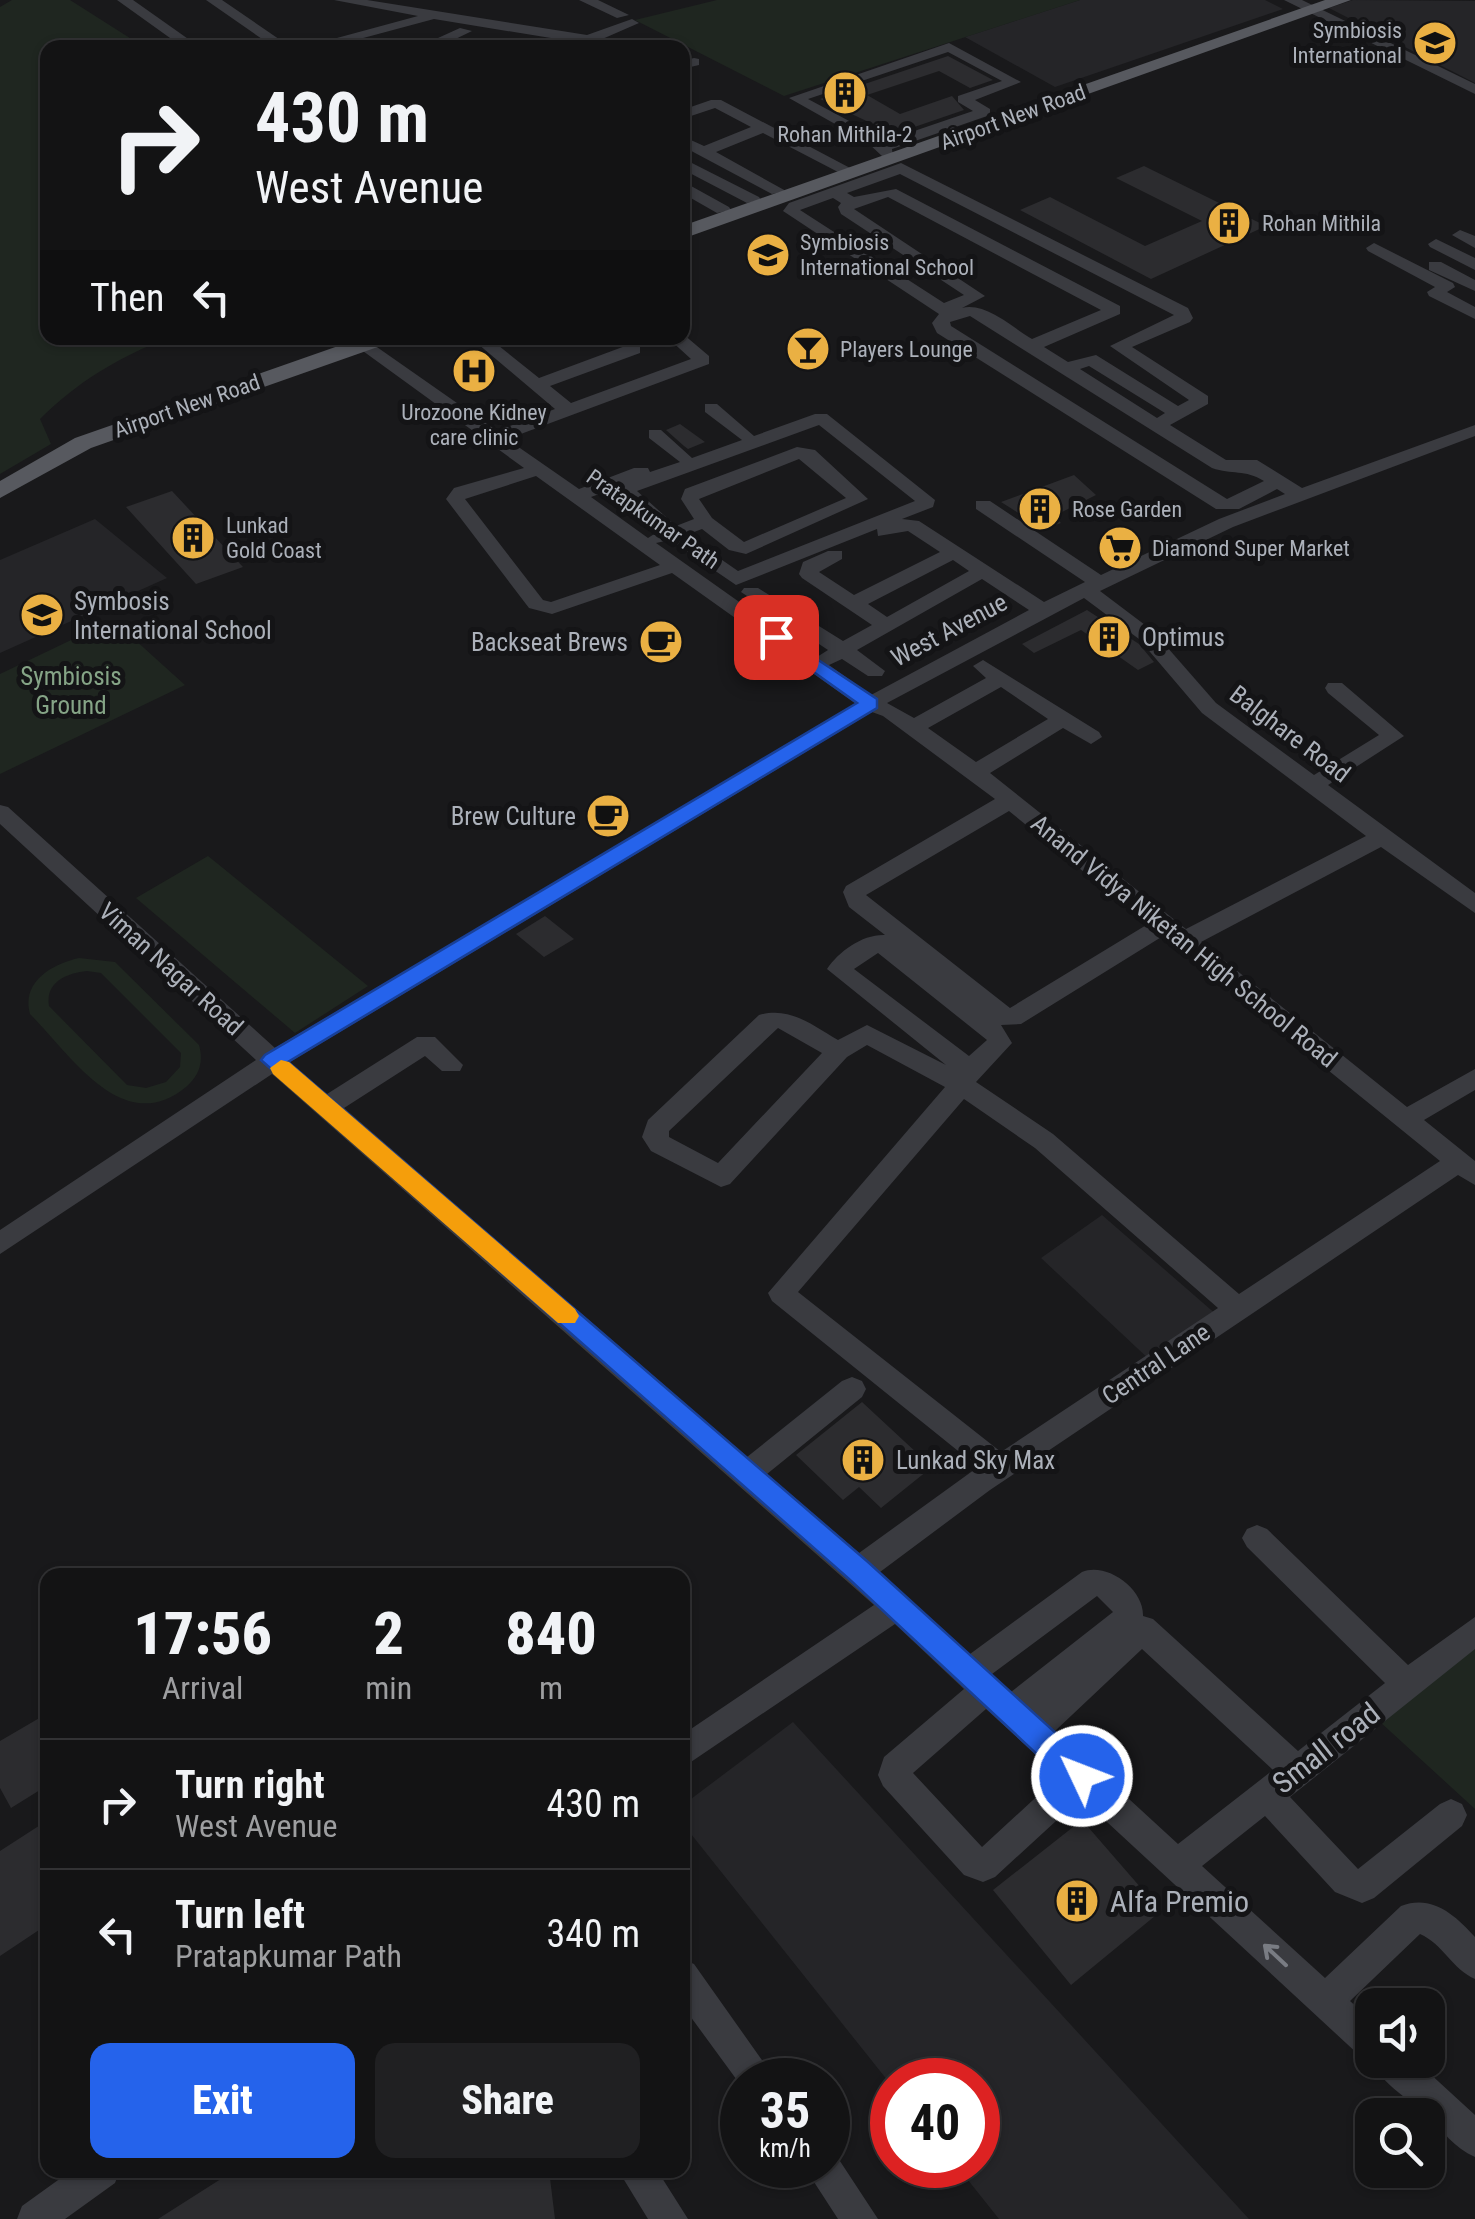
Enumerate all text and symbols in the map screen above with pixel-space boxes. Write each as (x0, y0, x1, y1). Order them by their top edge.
place label: Symbiosis International (1292, 18, 1402, 68)
school or university icon: Symbiosis International (1412, 20, 1458, 66)
building icon: Rohan Mithila-2 (822, 70, 868, 116)
text: 430 m (255, 77, 429, 159)
street label: Airport New Road (937, 79, 1089, 155)
icon: right (90, 80, 220, 210)
place label: Rohan Mithila-2 (777, 122, 913, 147)
text: West Avenue (255, 161, 483, 214)
building icon: Rohan Mithila (1206, 200, 1252, 246)
place label: Rohan Mithila (1262, 211, 1381, 236)
place label: Symbiosis International School (800, 230, 974, 280)
school or university icon: Symbiosis International School (745, 232, 791, 278)
icon: left (184, 270, 239, 325)
text: Then (90, 276, 164, 320)
bar icon: Players Lounge (785, 326, 831, 372)
place label: Players Lounge (840, 337, 973, 362)
hospital icon: Urozoone Kidney care clinic (451, 348, 497, 394)
street label: Airport New Road (111, 369, 263, 443)
place label: Urozoone Kidney care clinic (401, 400, 547, 450)
street label: Pratapkumar Path (582, 464, 724, 574)
building icon: Rose Garden (1017, 486, 1063, 532)
place label: Rose Garden (1072, 497, 1182, 522)
place label: Lunkad Gold Coast (226, 513, 322, 563)
building icon: Lunkad Gold Coast (170, 515, 216, 561)
supermarket icon: Diamond Super Market (1097, 525, 1143, 571)
place label: Diamond Super Market (1152, 536, 1350, 561)
place label: Symbosis International School (74, 587, 272, 645)
street label: West Avenue (886, 587, 1012, 673)
school or university icon: Symbosis International School (19, 592, 65, 638)
pin (734, 595, 819, 680)
icon: arrive (749, 610, 804, 665)
building icon: Optimus (1086, 614, 1132, 660)
cafe icon: Backseat Brews (638, 619, 684, 665)
place label: Optimus (1142, 623, 1225, 652)
place label: Backseat Brews (471, 628, 628, 657)
park label: Symbiosis Ground (20, 662, 122, 720)
street label: Balghare Road (1224, 679, 1356, 789)
cafe icon: Brew Culture (585, 793, 631, 839)
place label: Brew Culture (451, 802, 576, 831)
street label: Anand Vidya Niketan High School Road (1025, 809, 1343, 1073)
street label: Viman Nagar Road (93, 897, 249, 1041)
street label: Central Lane (1097, 1317, 1215, 1411)
building icon: Lunkad Sky Max (840, 1437, 886, 1483)
place label: Lunkad Sky Max (896, 1446, 1055, 1475)
text: 17:56 (133, 1598, 272, 1669)
text: 2 (373, 1598, 404, 1669)
text: 840 (505, 1598, 597, 1669)
text: Arrival (162, 1669, 243, 1707)
text: min (365, 1669, 412, 1707)
text: m (539, 1669, 563, 1707)
street label: Small road (1265, 1695, 1387, 1801)
position arrow (1030, 1724, 1134, 1828)
text: Turn right (175, 1763, 325, 1807)
icon: right (90, 1777, 145, 1832)
text: 430 m (546, 1782, 640, 1826)
text: West Avenue (175, 1807, 337, 1845)
building icon: Alfa Premio (1054, 1878, 1100, 1924)
place label: Alfa Premio (1110, 1884, 1249, 1919)
text: Turn left (175, 1893, 305, 1937)
icon: left (90, 1907, 145, 1962)
text: 340 m (546, 1912, 640, 1956)
text: Pratapkumar Path (175, 1937, 402, 1975)
one-way arrow (1263, 1943, 1288, 1966)
map controls (1355, 1988, 1445, 2188)
button: sound (1355, 1988, 1445, 2078)
button: Exit (90, 2043, 355, 2158)
button: Share (375, 2043, 640, 2158)
speed limit sign: 40 (870, 2058, 1000, 2188)
text: 35 (760, 2082, 810, 2140)
button: search (1355, 2098, 1445, 2188)
text: km/h (759, 2134, 811, 2163)

